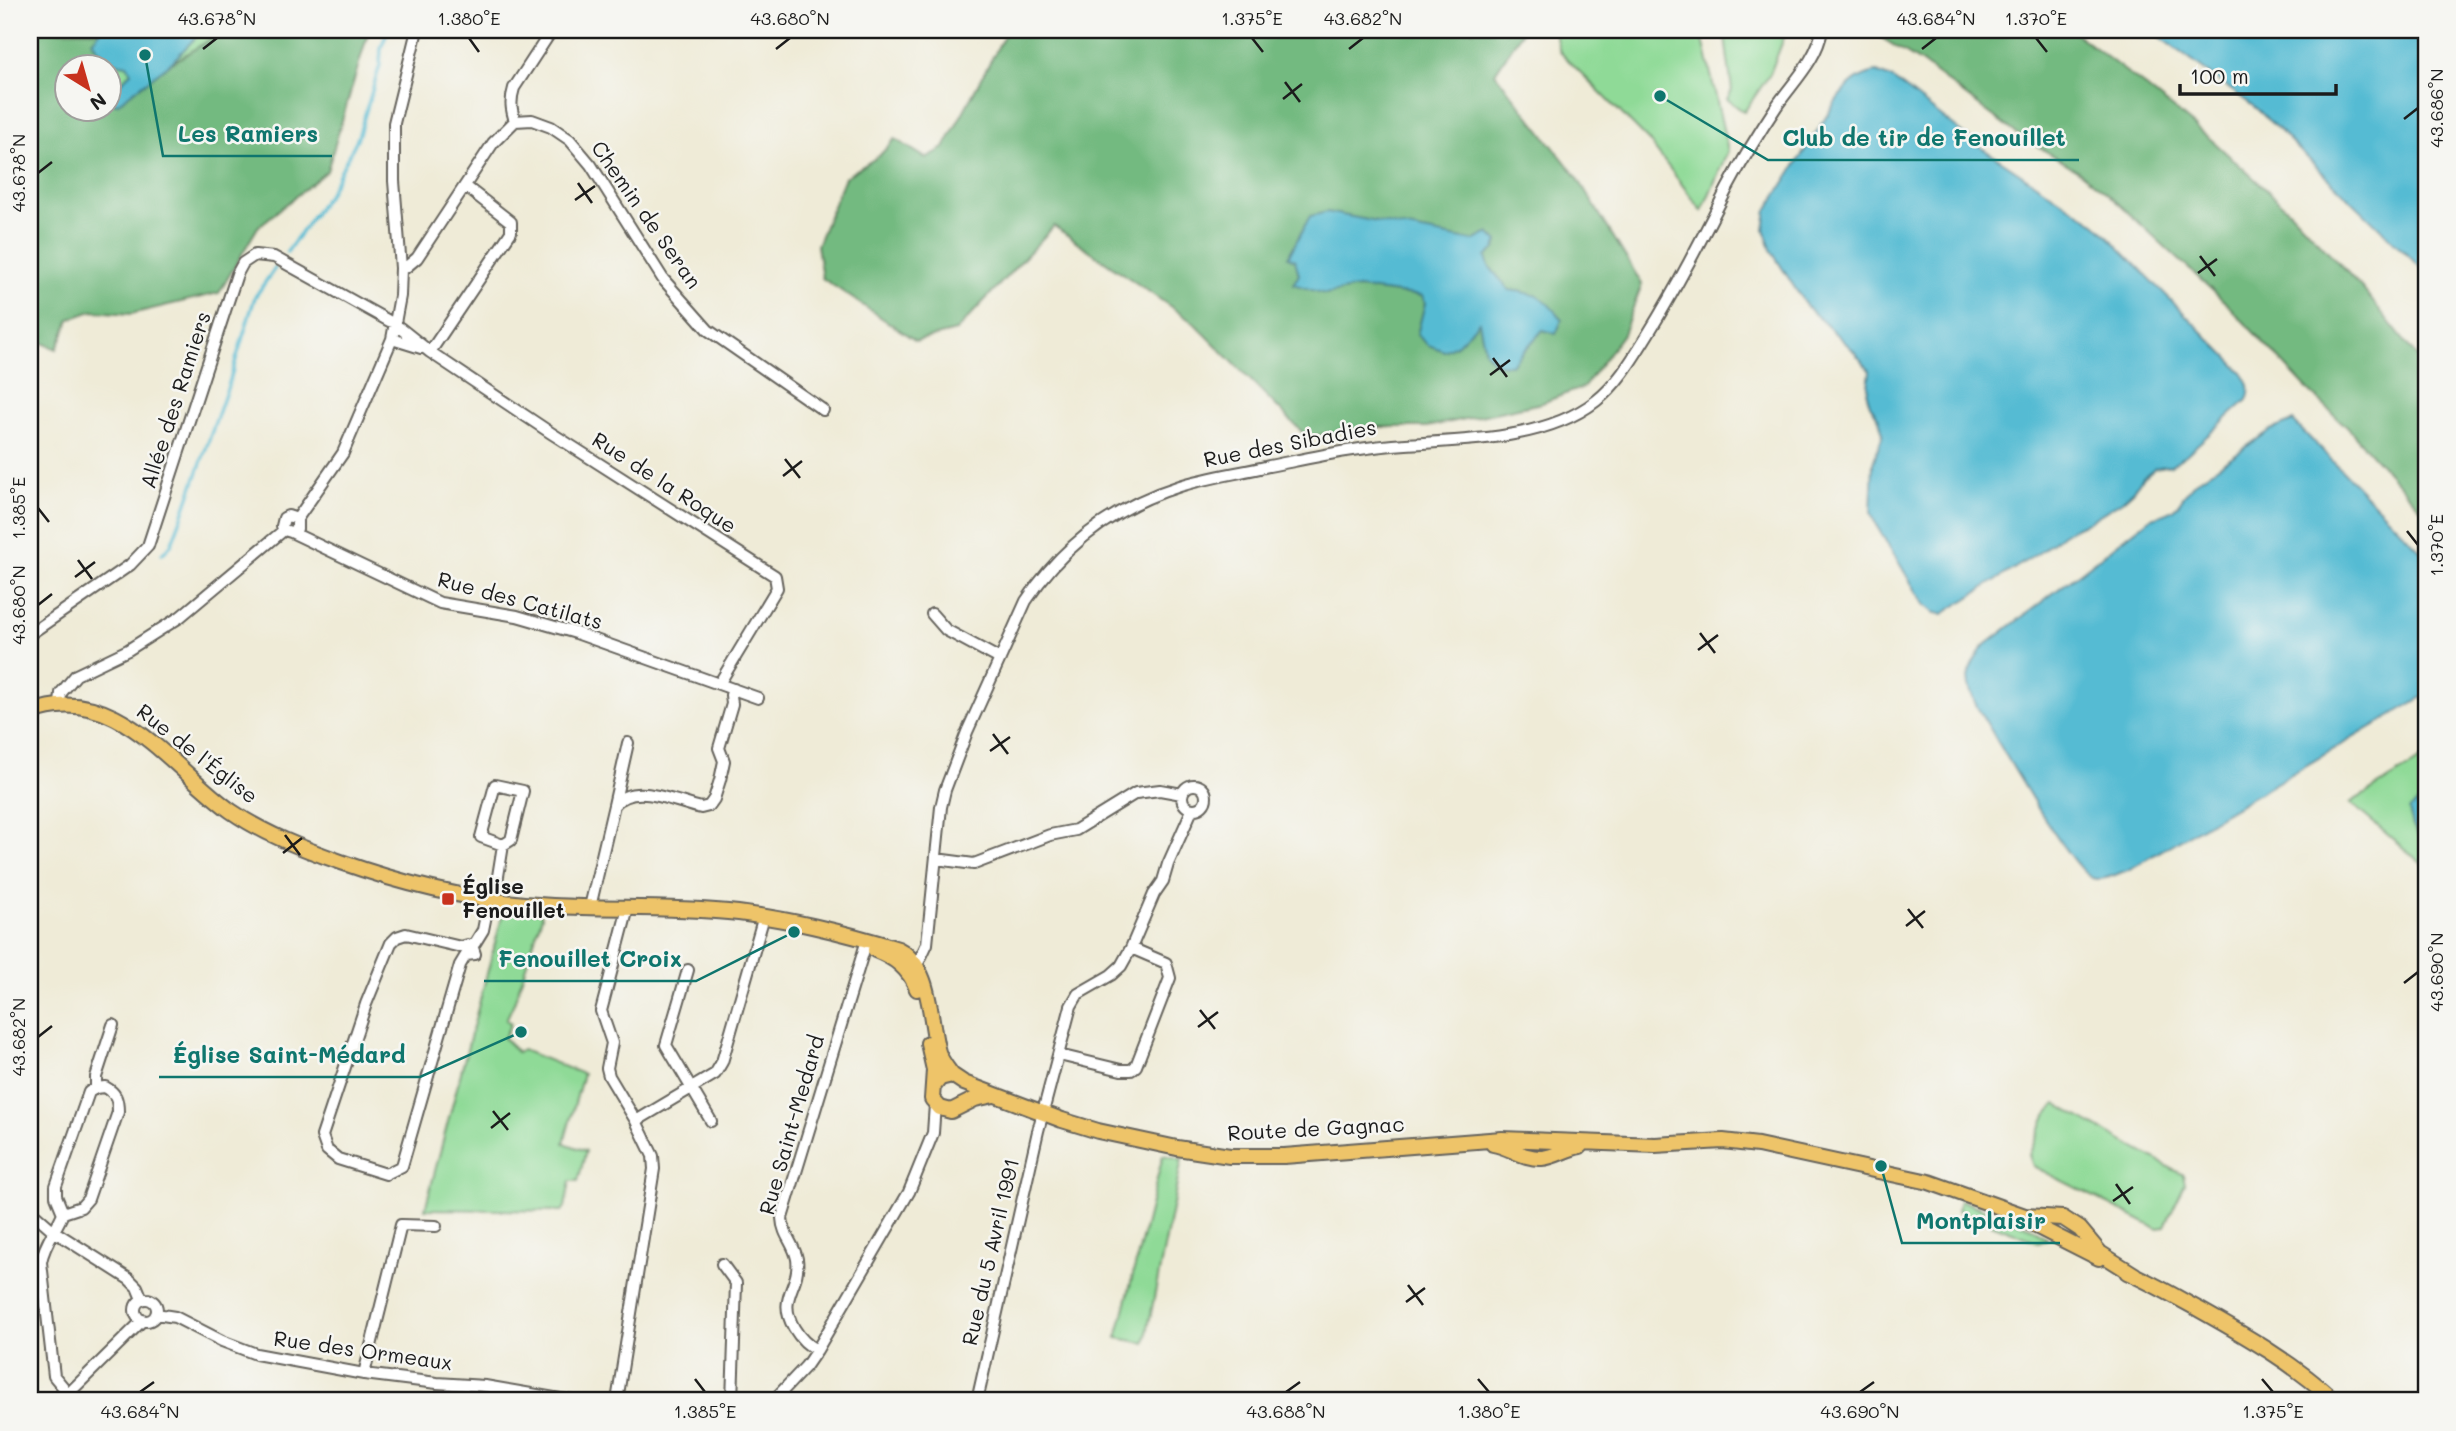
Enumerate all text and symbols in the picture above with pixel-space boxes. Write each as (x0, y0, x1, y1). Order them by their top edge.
text: 43.678°N (178, 6, 256, 30)
text: 1.380°E (437, 6, 501, 30)
text: 43.680°N (750, 6, 830, 30)
text: 1.375°E (1221, 6, 1283, 30)
text: 43.682°N (1324, 6, 1402, 30)
text: 43.684°N (1897, 6, 1975, 30)
text: 1.370°E (2005, 6, 2067, 30)
north arrow (52, 52, 122, 122)
scale bar (2180, 52, 2335, 96)
text: 100 m (2190, 62, 2249, 89)
text: 43.686°N (2424, 68, 2448, 148)
text: N (85, 88, 112, 116)
callout: Les Ramiers (163, 112, 332, 156)
callout: Club de tir de Fenouillet (1768, 116, 2079, 160)
text: Les Ramiers (178, 118, 318, 148)
text: Club de tir de Fenouillet (1782, 122, 2066, 152)
text: 43.678°N (6, 134, 30, 212)
street label: Chemin de Seran (586, 135, 708, 293)
street label: Allée des Ramiers (133, 308, 216, 491)
street label: Rue des Sibadies (1201, 413, 1378, 473)
street label: Rue de la Roque (588, 425, 742, 538)
text: 1.385°E (6, 477, 30, 539)
text: 1.370°E (2424, 514, 2448, 576)
text: 43.680°N (6, 565, 30, 645)
street label: Rue des Catilats (435, 565, 606, 635)
street label: Rue de l'Église (132, 697, 264, 809)
place label: Église Fenouillet (462, 872, 565, 923)
marker: Église Fenouillet (440, 891, 456, 907)
text: 43.690°N (2424, 932, 2448, 1012)
callout: Fenouillet Croix (484, 937, 696, 981)
text: Fenouillet Croix (498, 943, 682, 973)
text: 43.682°N (6, 998, 30, 1076)
street label: Rue Saint-Medard (752, 1032, 829, 1218)
callout: Église Saint-Médard (159, 1033, 420, 1077)
text: Église Saint-Médard (173, 1039, 405, 1069)
street label: Route de Gagnac (1227, 1109, 1405, 1146)
street label: Rue du 5 Avril 1991 (955, 1155, 1024, 1348)
callout: Montplaisir (1902, 1199, 2060, 1243)
text: Montplaisir (1916, 1205, 2046, 1235)
street label: Rue des Ormeaux (272, 1324, 454, 1375)
text: 43.684°N (101, 1399, 179, 1423)
text: 1.385°E (674, 1399, 736, 1423)
text: 43.688°N (1246, 1399, 1326, 1423)
text: 1.380°E (1457, 1399, 1521, 1423)
text: 43.690°N (1820, 1399, 1900, 1423)
text: 1.375°E (2242, 1399, 2304, 1423)

